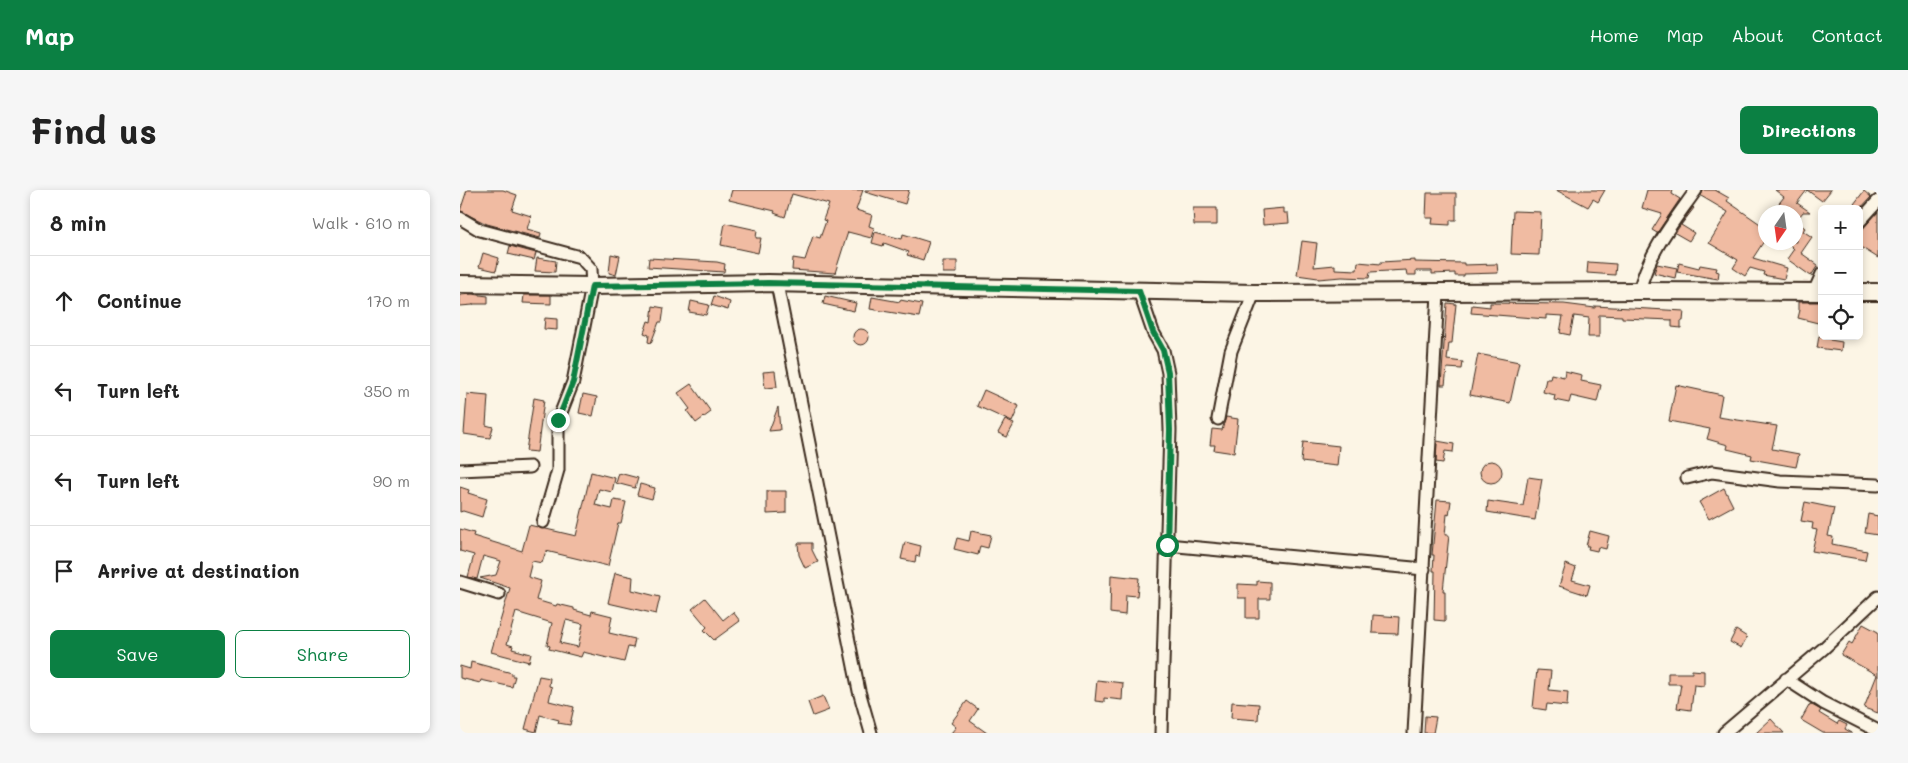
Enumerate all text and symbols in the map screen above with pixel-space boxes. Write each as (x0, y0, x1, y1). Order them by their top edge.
text: Map (25, 20, 74, 51)
text: Home (1590, 23, 1639, 47)
text: Map (1667, 23, 1703, 47)
text: About (1731, 23, 1784, 47)
text: Contact (1812, 23, 1883, 47)
button: Directions (1740, 106, 1878, 154)
text: Find us (30, 107, 157, 153)
north arrow (1758, 205, 1803, 250)
map controls (1818, 205, 1863, 340)
button: + (1818, 205, 1863, 250)
text: 8 min (50, 209, 106, 236)
text: Walk · 610 m (312, 212, 410, 233)
button: − (1818, 250, 1863, 295)
icon: ahead (50, 287, 78, 315)
text: Continue (97, 288, 182, 313)
text: 170 m (366, 290, 410, 311)
button: locate (1818, 295, 1863, 340)
icon: left (50, 377, 78, 405)
text: Turn left (97, 378, 180, 403)
text: 350 m (364, 380, 410, 401)
route end (547, 409, 570, 432)
icon: left (50, 467, 78, 495)
text: Turn left (97, 468, 180, 493)
text: 90 m (373, 470, 410, 491)
route start (1156, 534, 1179, 557)
icon: arrive (50, 557, 78, 585)
text: Arrive at destination (97, 558, 300, 583)
button: Save (50, 630, 225, 678)
button: Share (235, 630, 410, 678)

